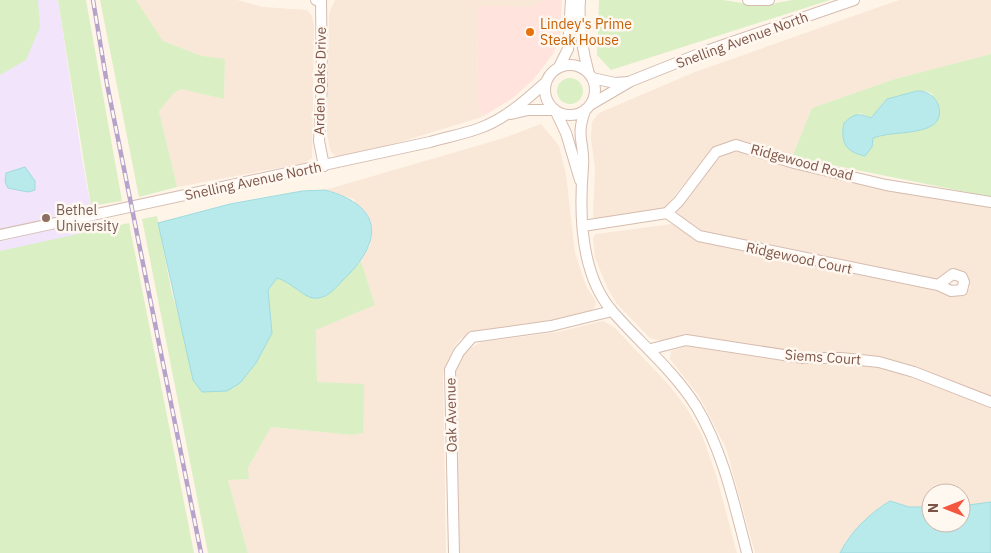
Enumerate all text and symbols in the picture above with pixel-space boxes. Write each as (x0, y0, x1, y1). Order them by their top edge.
street label: Snelling Avenue North (673, 8, 811, 72)
place label: Lindey's Prime Steak House (540, 15, 632, 49)
street label: Arden Oaks Drive (310, 26, 330, 135)
marker: Lindey's Prime Steak House (524, 26, 536, 38)
street label: Ridgewood Road (749, 140, 855, 184)
street label: Snelling Avenue North (183, 158, 323, 204)
place label: Bethel University (56, 201, 119, 235)
marker: Bethel University (40, 212, 52, 224)
street label: Ridgewood Court (744, 238, 854, 278)
street label: Siems Court (784, 345, 862, 369)
street label: Oak Avenue (441, 377, 461, 453)
north arrow (921, 483, 971, 533)
text: N (924, 503, 942, 513)

